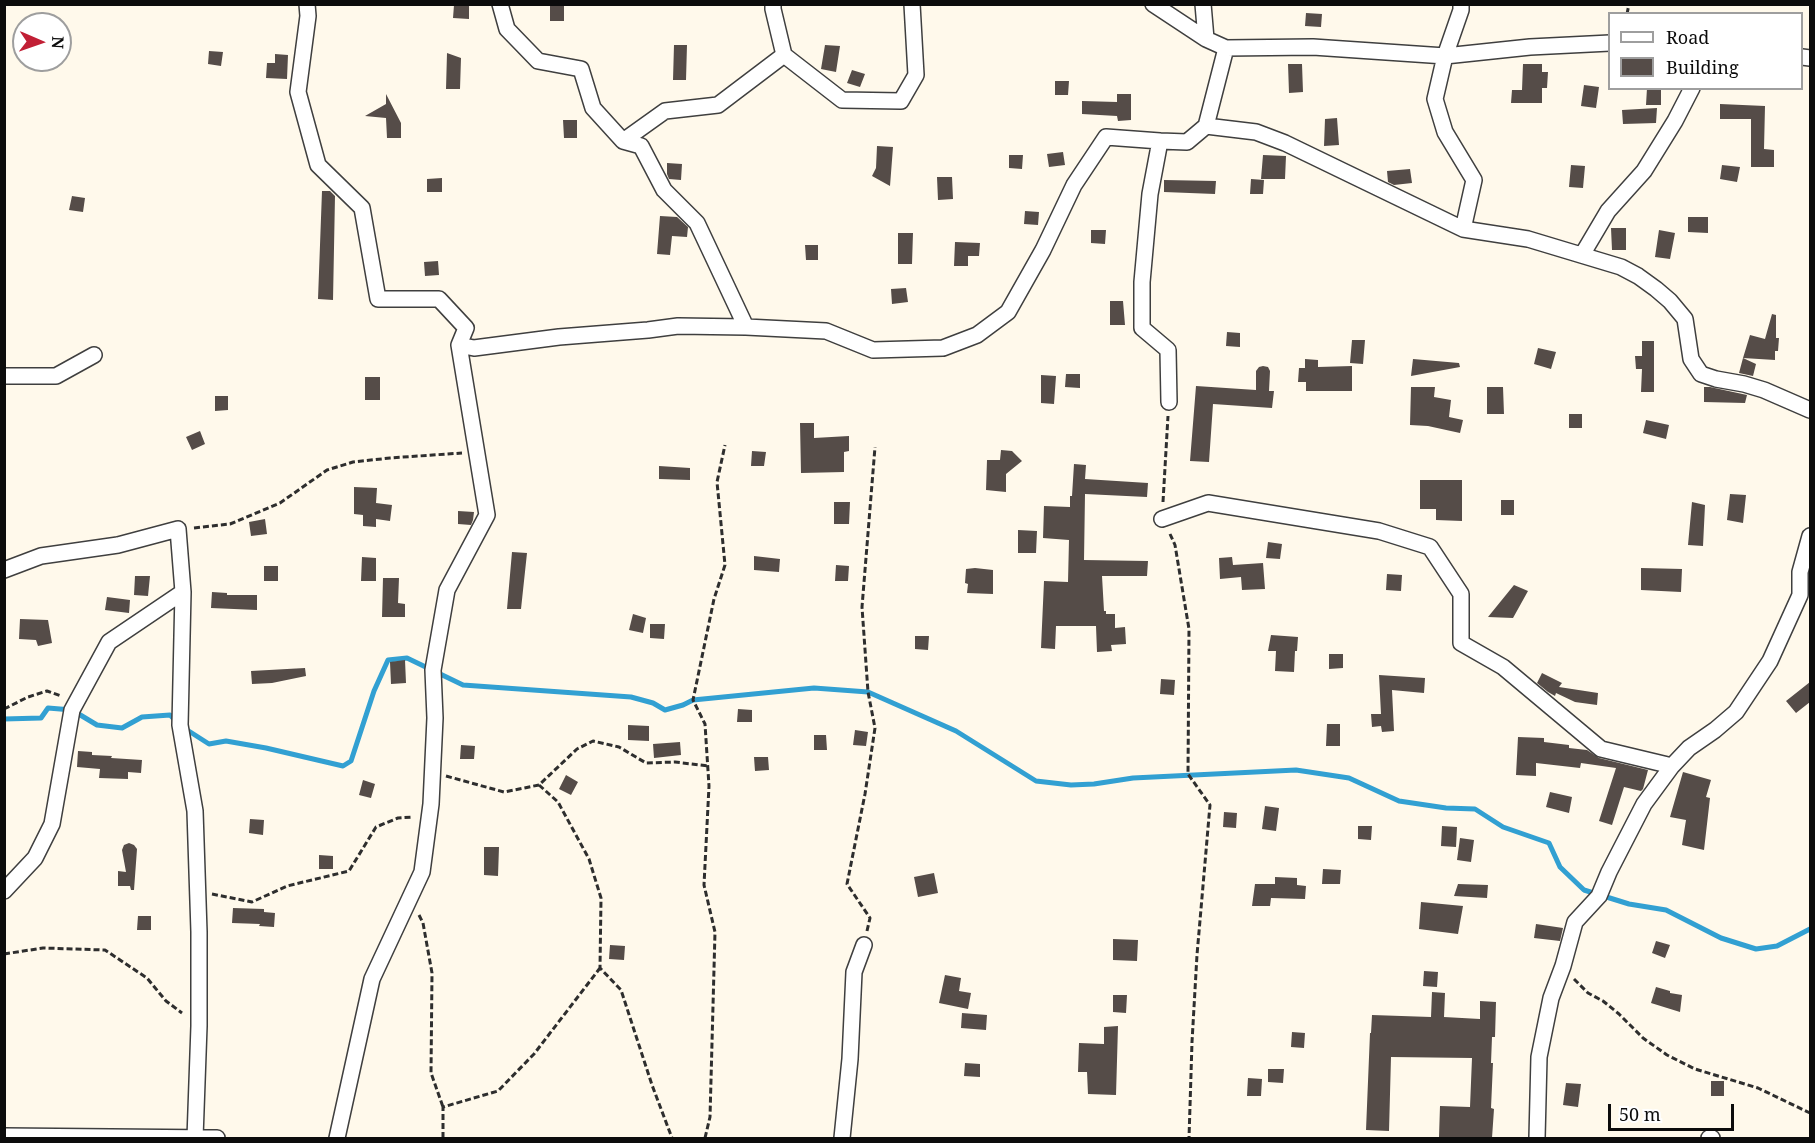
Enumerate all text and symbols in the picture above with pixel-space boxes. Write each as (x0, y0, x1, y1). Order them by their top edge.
north arrow (12, 12, 72, 72)
legend (1608, 12, 1803, 90)
text: Road (1666, 25, 1709, 49)
text: N (47, 36, 69, 49)
text: Building (1666, 55, 1739, 79)
scale bar (1611, 1092, 1737, 1130)
text: 50 m (1619, 1102, 1661, 1126)

